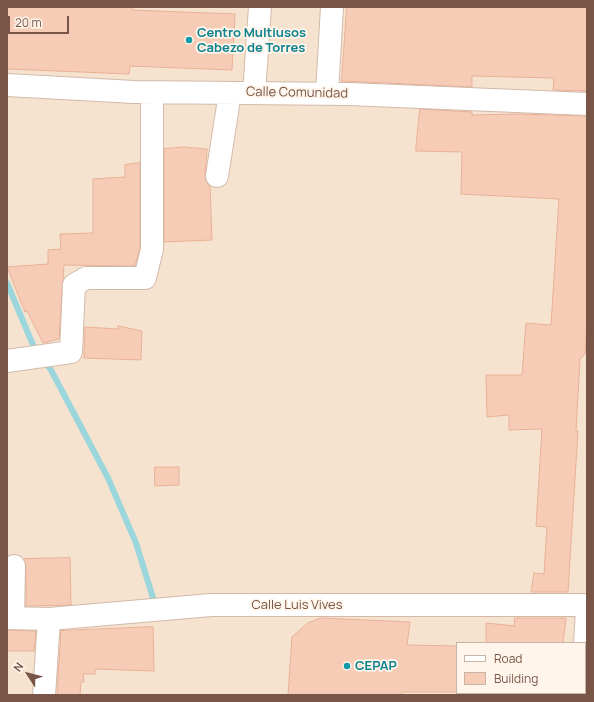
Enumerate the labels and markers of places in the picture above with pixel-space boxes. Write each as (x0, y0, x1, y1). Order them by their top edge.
place label: Centro Multiusos Cabezo de Torres (197, 25, 306, 56)
marker: Centro Multiusos Cabezo de Torres (184, 35, 194, 45)
place label: CEPAP (355, 658, 397, 674)
marker: CEPAP (342, 661, 352, 671)

